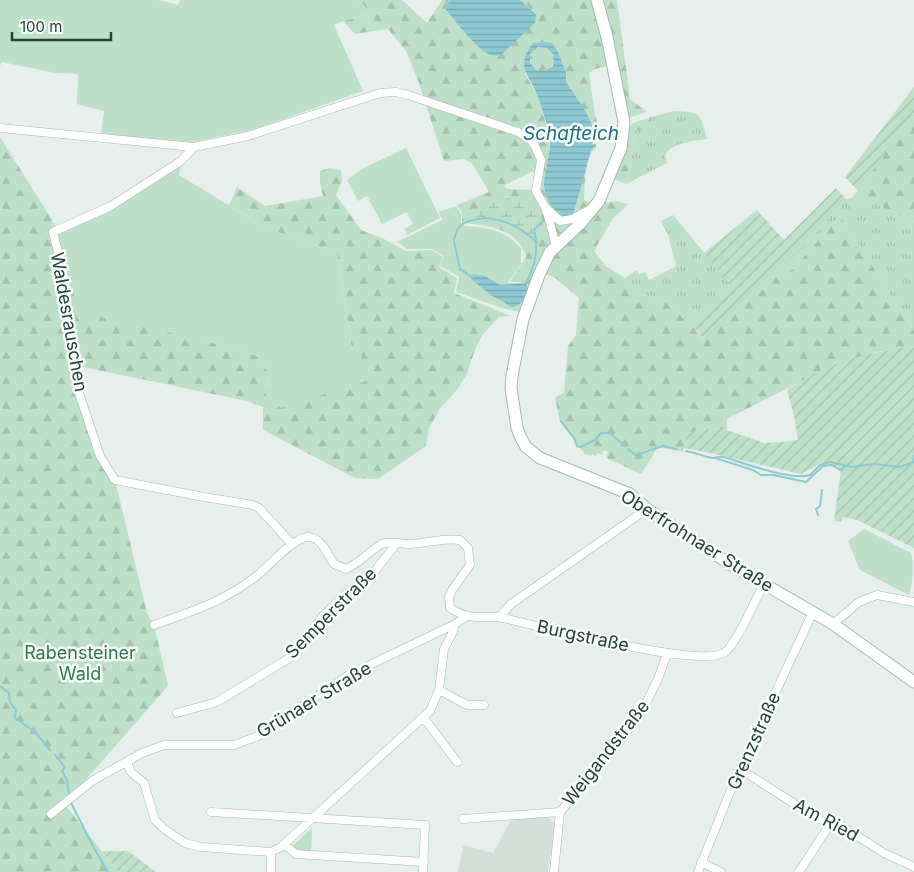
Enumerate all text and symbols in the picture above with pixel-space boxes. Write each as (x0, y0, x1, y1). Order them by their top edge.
scale bar (12, 10, 111, 42)
text: 100 m (20, 17, 62, 36)
water label: Schafteich (523, 122, 619, 145)
street label: Waldesrauschen (47, 250, 92, 393)
street label: Oberfrohnaer Straße (617, 485, 777, 596)
street label: Semperstraße (281, 563, 380, 662)
street label: Burgstraße (535, 615, 631, 656)
park label: Rabensteiner Wald (24, 642, 136, 684)
street label: Grünaer Straße (253, 657, 375, 742)
street label: Grenzstraße (723, 689, 784, 793)
street label: Weigandstraße (558, 696, 653, 810)
street label: Am Ried (790, 794, 862, 845)

